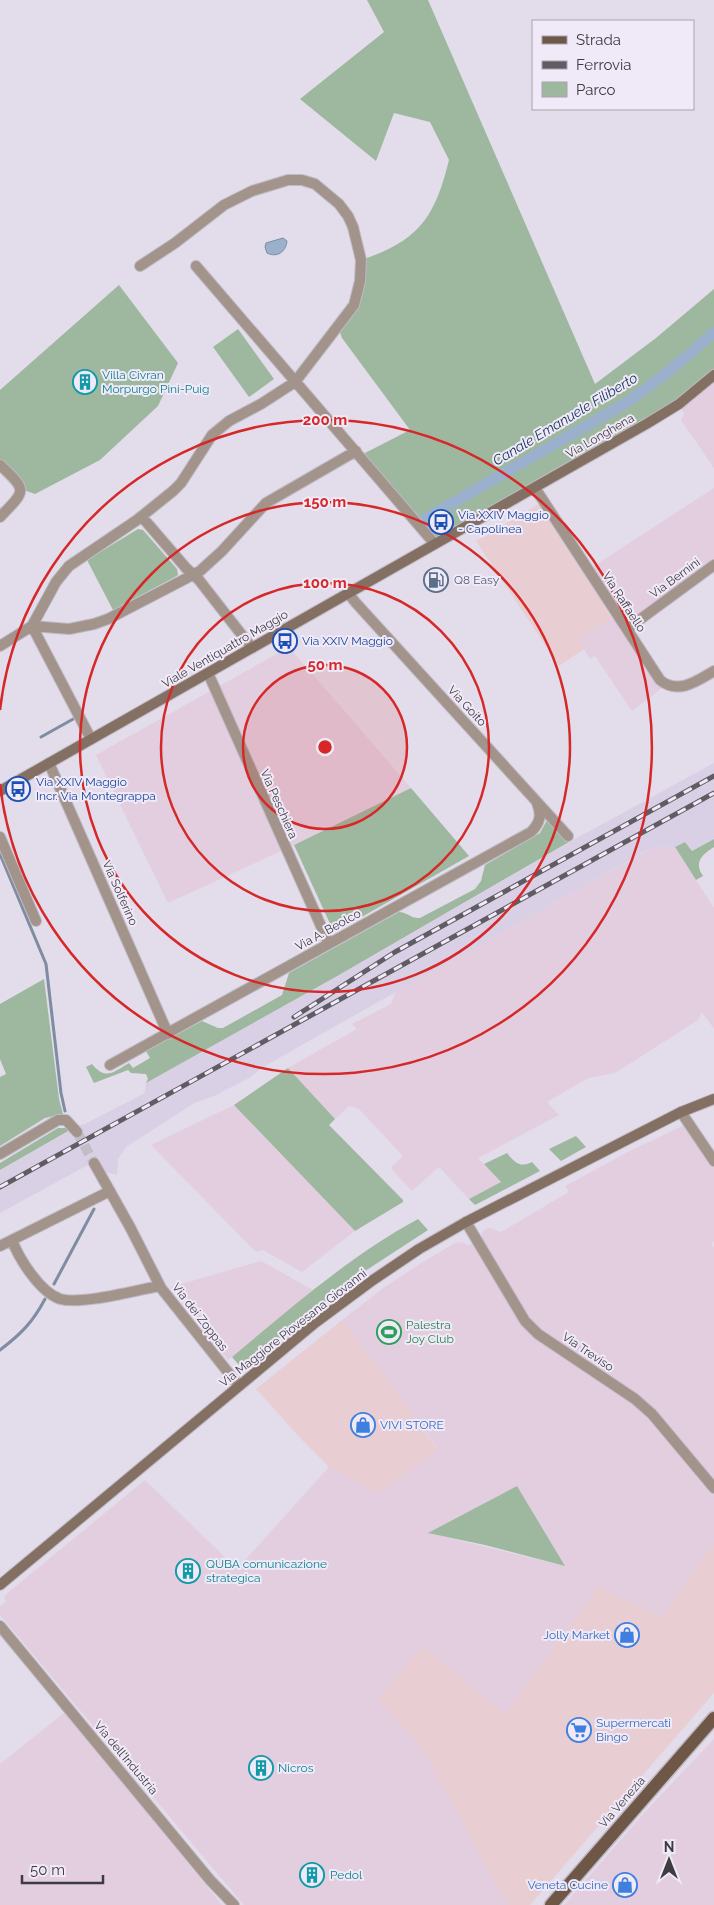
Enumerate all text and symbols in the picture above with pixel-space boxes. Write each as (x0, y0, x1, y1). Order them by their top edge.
legend (532, 20, 694, 110)
text: Strada (576, 31, 621, 49)
text: Ferrovia (576, 56, 632, 74)
text: Parco (576, 81, 616, 99)
place label: Villa Civran Morpurgo Pini-Puig (102, 368, 209, 396)
building icon: Villa Civran Morpurgo Pini-Puig (72, 369, 98, 395)
water label: Canale Emanuele Filiberto (490, 369, 640, 469)
text: 200 m (303, 411, 347, 429)
street label: Via Longhena (563, 411, 637, 461)
text: 150 m (304, 493, 346, 511)
place label: Via XXIV Maggio - Capolinea (458, 508, 549, 536)
bus stop icon: Via XXIV Maggio - Capolinea (428, 509, 454, 535)
street label: Via Bernini (647, 555, 703, 601)
fuel station icon: Q8 Easy (423, 567, 449, 593)
street label: Via Raffaello (599, 569, 649, 635)
place label: Q8 Easy (454, 573, 500, 587)
text: 100 m (303, 574, 347, 592)
street label: Viale Ventiquattro Maggio (160, 607, 290, 691)
bus stop icon: Via XXIV Maggio (272, 628, 298, 654)
place label: Via XXIV Maggio (302, 634, 393, 648)
text: 50 m (307, 656, 343, 674)
street label: Via Goito (445, 683, 489, 729)
centre of rings (316, 738, 334, 756)
street label: Via Peschiera (257, 767, 301, 841)
place label: Via XXIV Maggio Incr. Via Montegrappa (36, 775, 156, 803)
bus stop icon: Via XXIV Maggio Incr. Via Montegrappa (5, 776, 31, 802)
street label: Via Solferino (99, 858, 141, 928)
street label: Via A. Beolco (293, 906, 363, 954)
street label: Via Maggiore Piovesana Giovanni (217, 1266, 369, 1390)
street label: Via dei Zoppas (169, 1280, 231, 1354)
place label: Palestra Joy Club (406, 1318, 454, 1346)
sports icon: Palestra Joy Club (376, 1319, 402, 1345)
street label: Via Treviso (560, 1330, 616, 1374)
shop icon: VIVI STORE (350, 1412, 376, 1438)
place label: VIVI STORE (380, 1418, 444, 1432)
place label: QUBA comunicazione strategica (206, 1557, 327, 1585)
building icon: QUBA comunicazione strategica (175, 1558, 201, 1584)
shop icon: Jolly Market (614, 1622, 640, 1648)
place label: Jolly Market (543, 1628, 610, 1642)
place label: Supermercati Bingo (596, 1716, 671, 1744)
supermarket icon: Supermercati Bingo (566, 1717, 592, 1743)
street label: Via dell'Industria (91, 1719, 161, 1797)
building icon: Nicros (248, 1755, 274, 1781)
place label: Nicros (278, 1761, 314, 1775)
street label: Via Venezia (596, 1773, 648, 1831)
north arrow (644, 1835, 694, 1885)
text: N (664, 1839, 674, 1855)
scale bar (22, 1852, 104, 1884)
text: 50 m (30, 1861, 65, 1879)
building icon: Pedol (299, 1862, 325, 1888)
place label: Pedol (330, 1868, 363, 1882)
shop icon: Veneta Cucine (612, 1872, 638, 1898)
place label: Veneta Cucine (527, 1878, 608, 1892)

